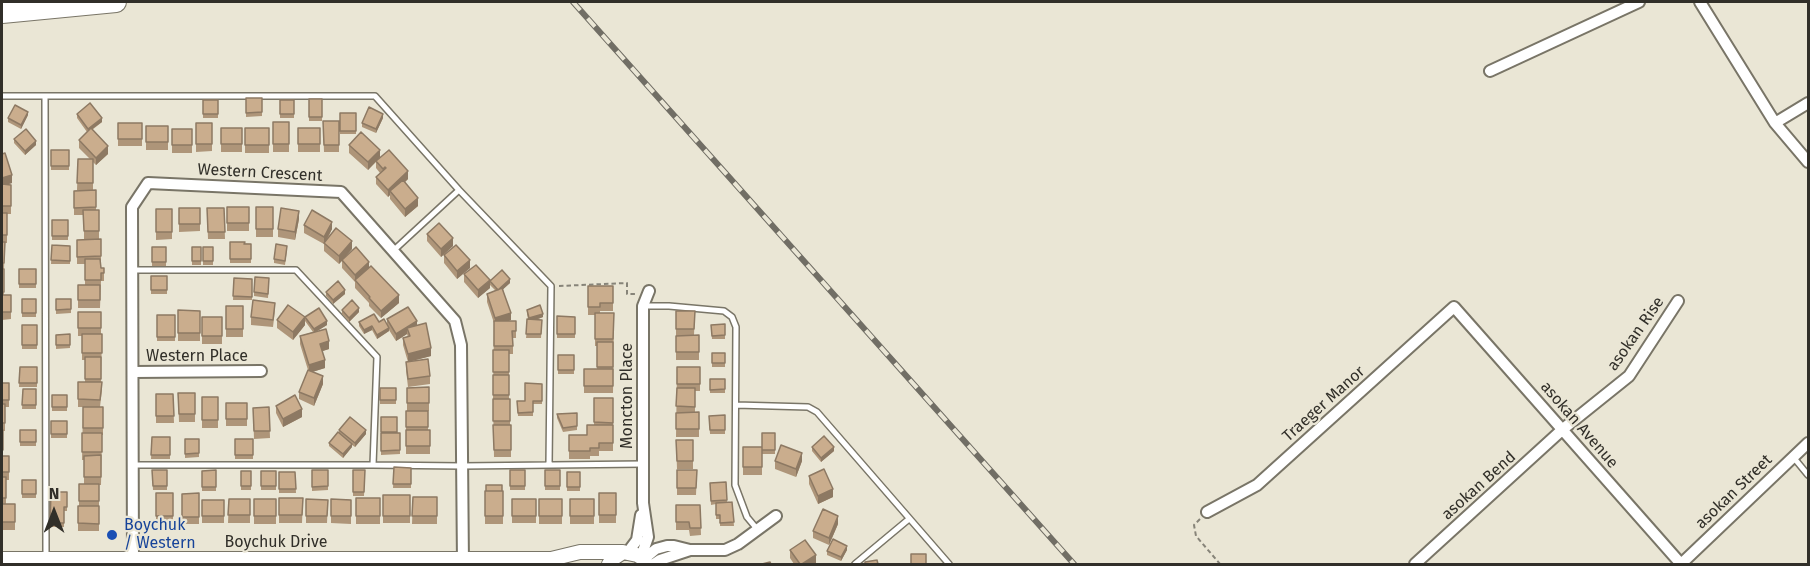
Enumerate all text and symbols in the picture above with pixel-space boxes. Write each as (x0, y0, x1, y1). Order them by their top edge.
street label: Western Crescent (197, 160, 323, 186)
street label: asokan Rise (1603, 293, 1669, 375)
street label: Moncton Place (618, 343, 638, 449)
street label: Western Place (146, 347, 248, 367)
street label: Traeger Manor (1279, 362, 1369, 446)
street label: asokan Avenue (1536, 378, 1622, 472)
street label: asokan Bend (1438, 448, 1520, 524)
street label: asokan Street (1692, 451, 1776, 533)
north arrow (24, 482, 84, 542)
text: N (49, 484, 59, 503)
place label: Boychuk / Western (124, 516, 196, 554)
marker: Boychuk / Western (105, 528, 119, 542)
street label: Boychuk Drive (224, 533, 328, 553)

